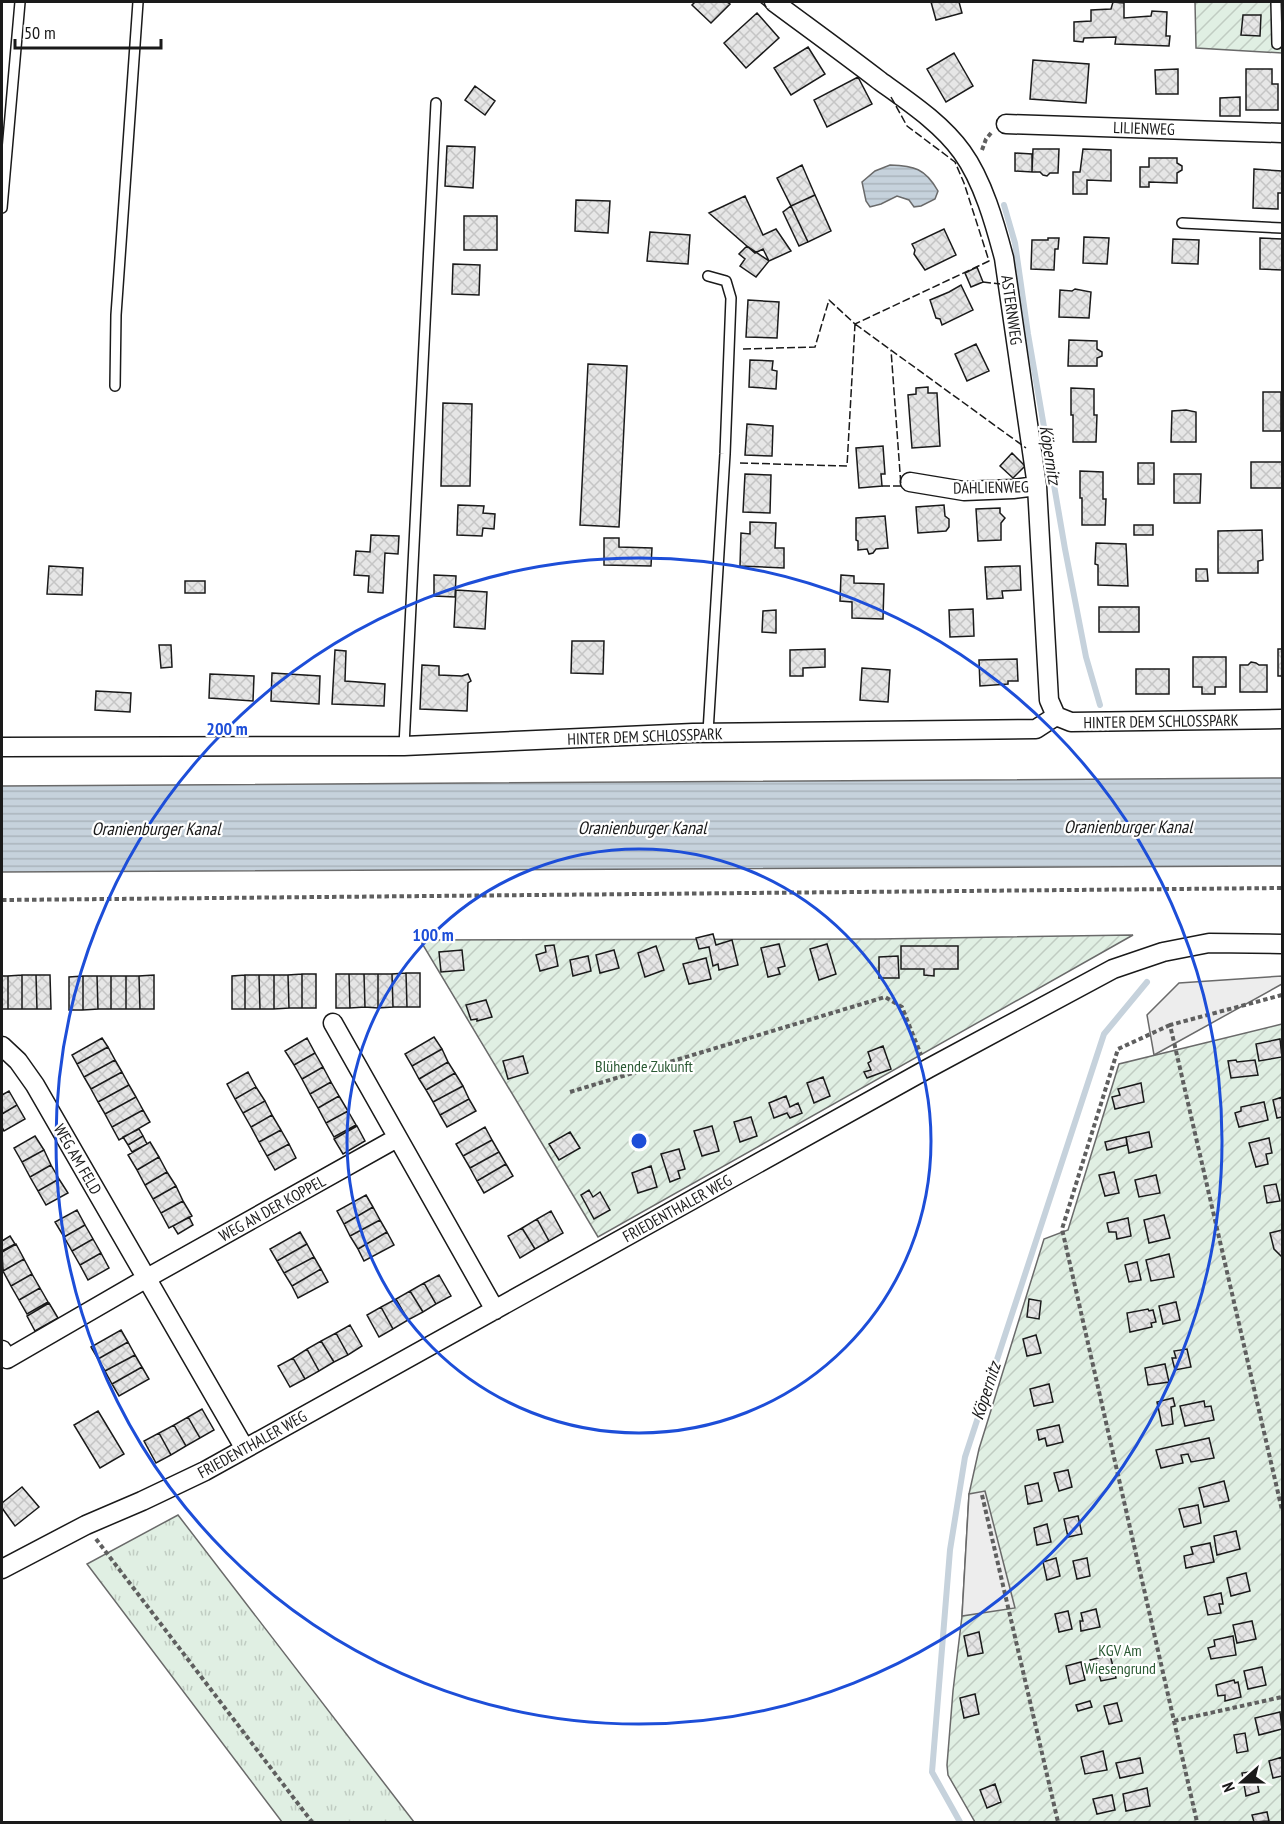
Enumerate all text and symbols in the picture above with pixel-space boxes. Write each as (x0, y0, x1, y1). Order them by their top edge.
scale bar (15, 12, 160, 50)
text: 50 m (24, 21, 56, 44)
street label: LILIENWEG (1113, 117, 1175, 139)
street label: ASTERNWEG (997, 274, 1027, 346)
water label: Köpernitz (1034, 424, 1067, 489)
street label: DAHLIENWEG (953, 476, 1029, 498)
street label: HINTER DEM SCHLOSSPARK (1083, 710, 1239, 732)
text: 200 m (206, 717, 248, 740)
street label: HINTER DEM SCHLOSSPARK (567, 723, 723, 749)
water label: Oranienburger Kanal (1064, 815, 1194, 838)
water label: Oranienburger Kanal (578, 816, 708, 839)
water label: Oranienburger Kanal (92, 817, 222, 840)
text: 100 m (412, 923, 454, 946)
park label: Blühende Zukunft (595, 1056, 693, 1076)
street label: WEG AM FELD (50, 1120, 106, 1198)
centre of rings (629, 1131, 649, 1151)
street label: WEG AN DER KOPPEL (215, 1170, 329, 1246)
street label: FRIEDENTHALER WEG (619, 1170, 735, 1246)
water label: Köpernitz (965, 1357, 1006, 1423)
street label: FRIEDENTHALER WEG (194, 1406, 310, 1482)
park label: KGV Am Wiesengrund (1084, 1640, 1156, 1678)
north arrow (1212, 1752, 1272, 1812)
text: N (1217, 1780, 1239, 1795)

